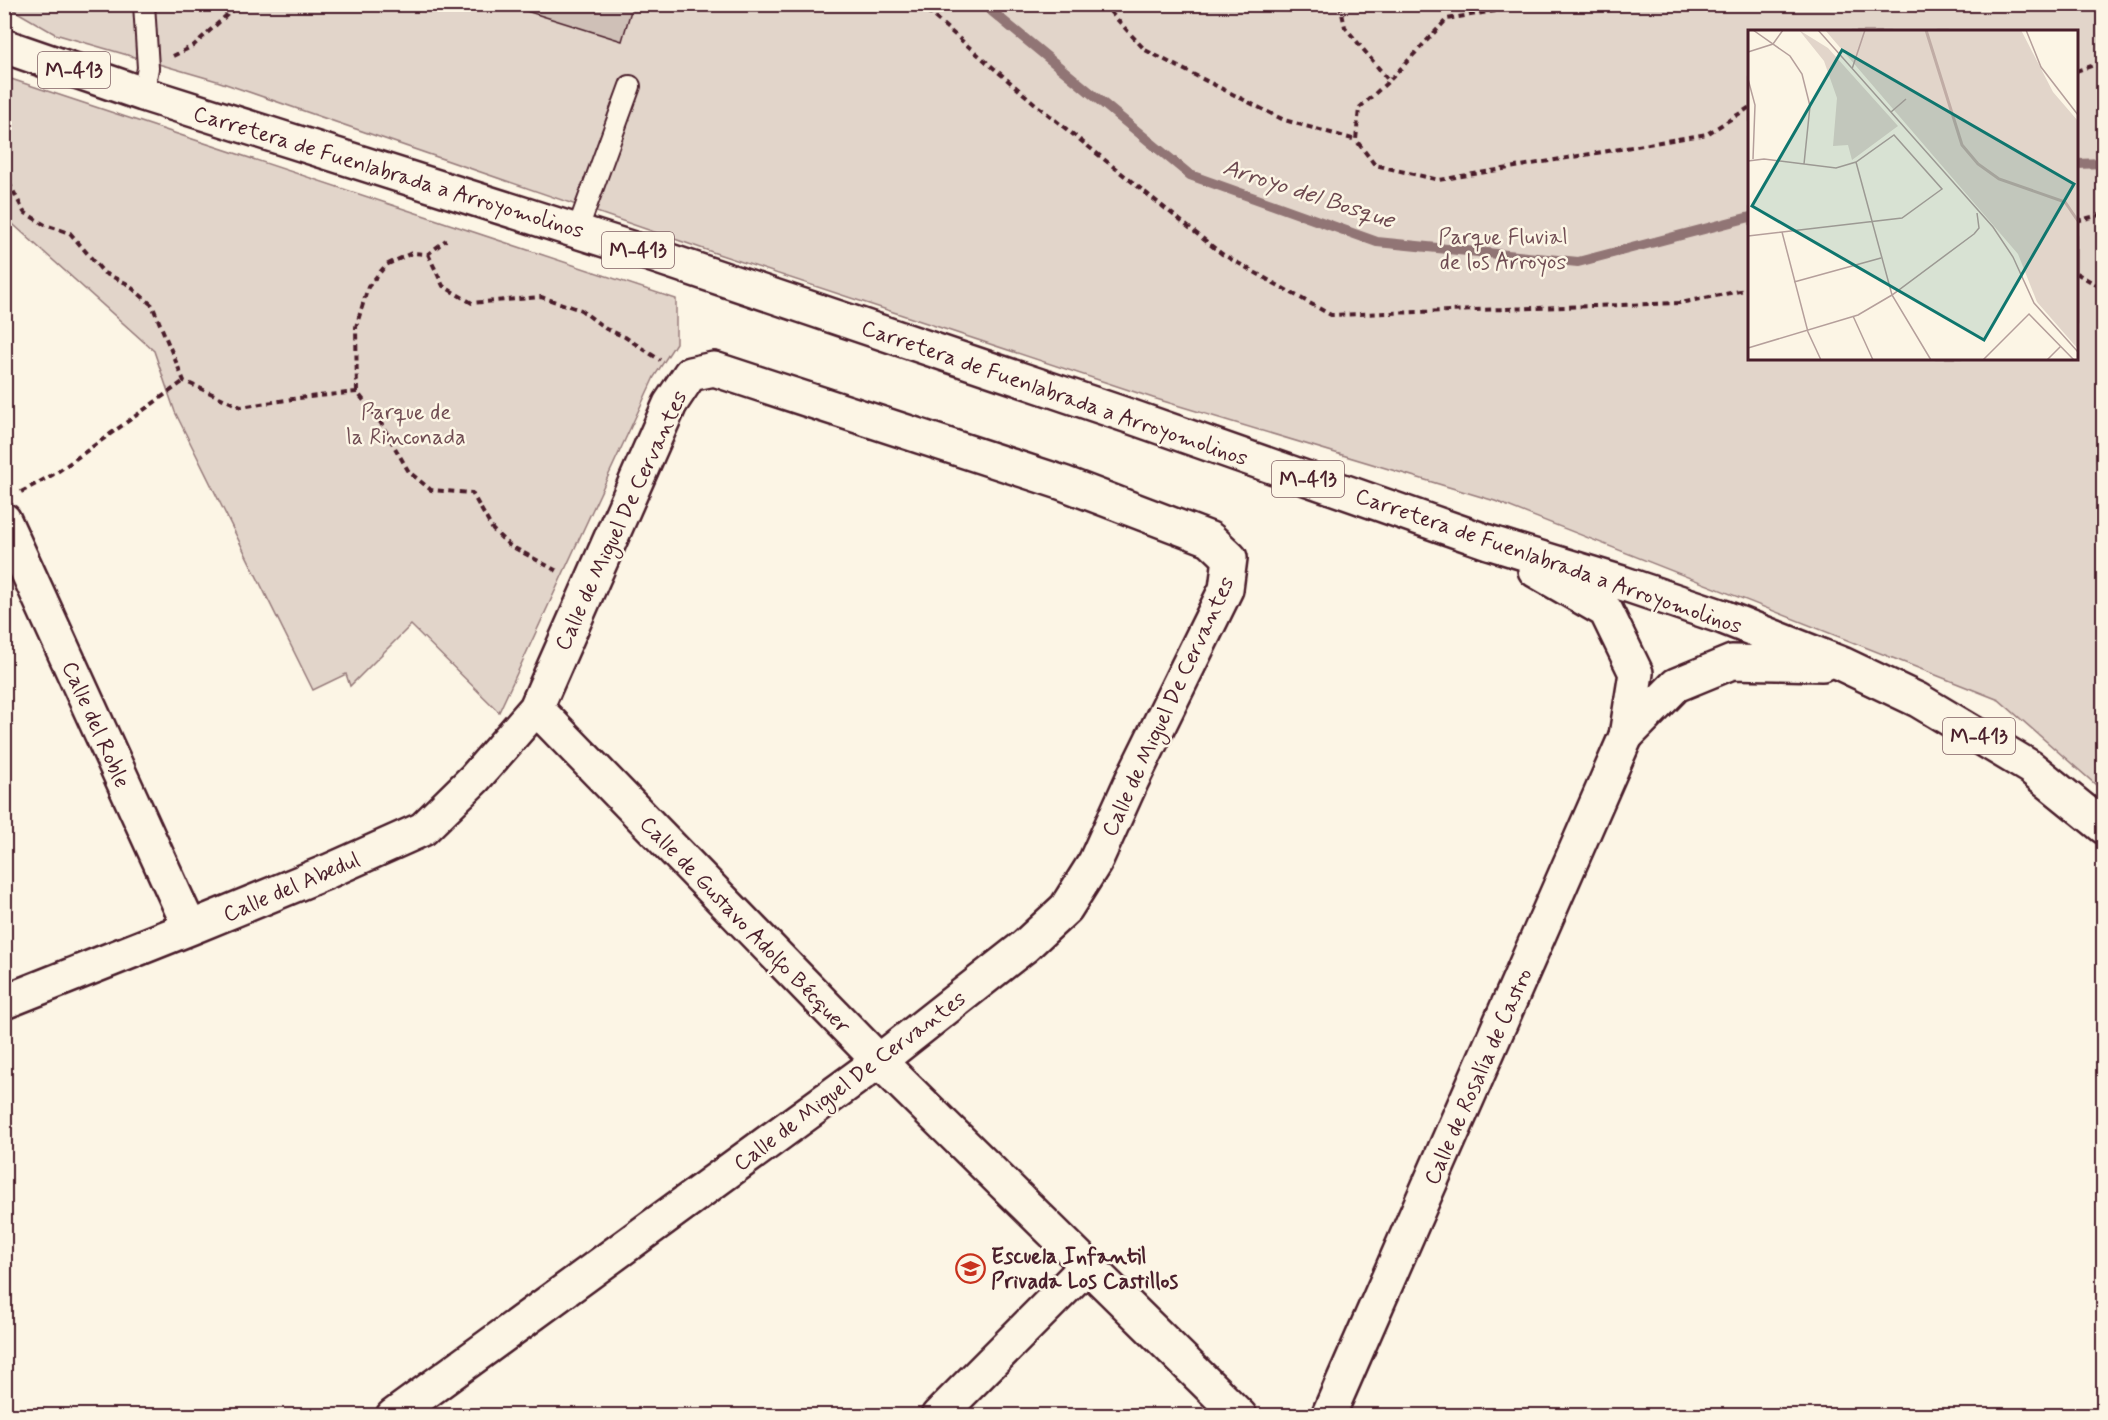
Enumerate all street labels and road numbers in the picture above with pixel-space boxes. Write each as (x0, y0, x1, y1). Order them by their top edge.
road number: M-413 (38, 52, 110, 88)
street label: Carretera de Fuenlabrada a Arroyomolinos (190, 100, 587, 246)
road number: M-413 (602, 232, 674, 268)
street label: Carretera de Fuenlabrada a Arroyomolinos (857, 314, 1251, 473)
street label: Calle de Miguel De Cervantes (549, 386, 697, 657)
road number: M-413 (1272, 461, 1344, 497)
street label: Carretera de Fuenlabrada a Arroyomolinos (1351, 482, 1745, 641)
street label: Calle de Miguel De Cervantes (1096, 572, 1244, 843)
street label: Calle del Roble (55, 657, 136, 793)
road number: M-413 (1943, 718, 2015, 754)
street label: Calle de Gustavo Adolfo Bécquer (632, 811, 857, 1042)
street label: Calle del Abedul (219, 846, 364, 929)
street label: Calle de Rosalía de Castro (1418, 964, 1539, 1190)
street label: Calle de Miguel De Cervantes (728, 985, 974, 1181)

